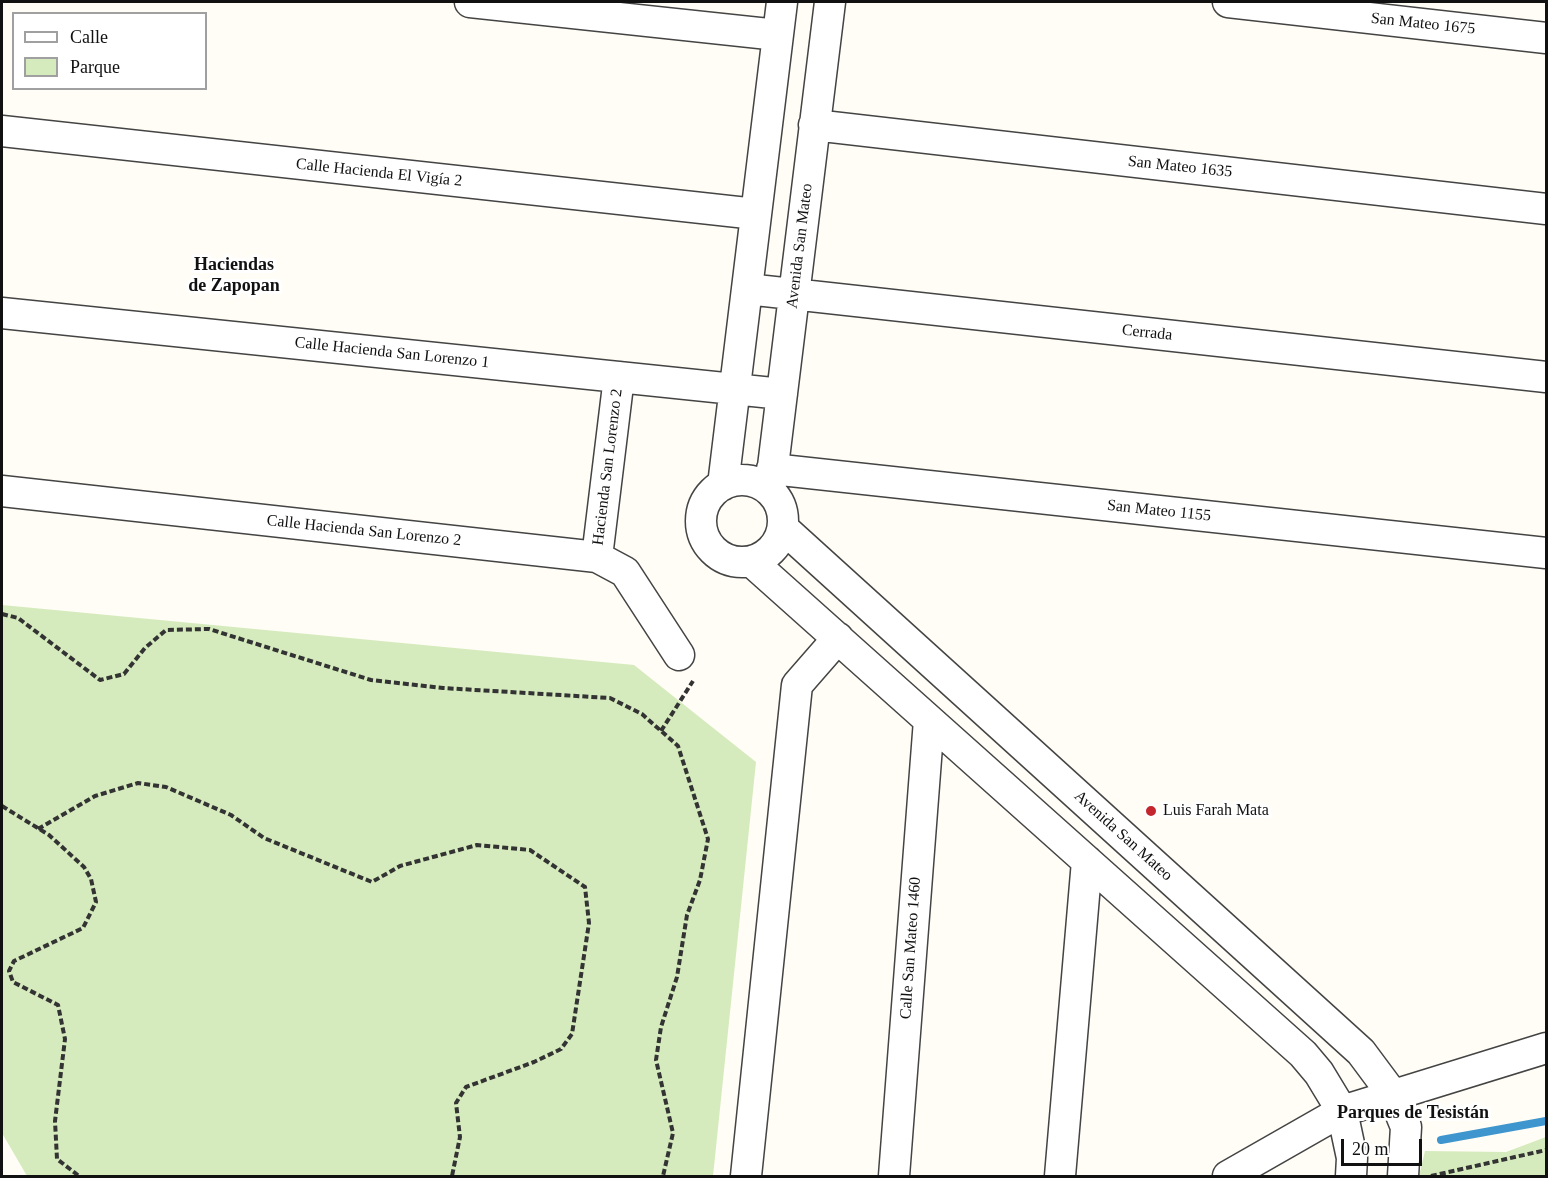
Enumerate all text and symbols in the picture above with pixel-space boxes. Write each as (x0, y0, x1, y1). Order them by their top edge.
street label: San Mateo 1675 (1370, 9, 1476, 39)
legend (12, 12, 207, 90)
text: Calle (70, 27, 108, 47)
text: Parque (70, 57, 120, 77)
street label: San Mateo 1635 (1127, 152, 1233, 182)
street label: Calle Hacienda El Vigía 2 (295, 155, 463, 191)
street label: Avenida San Mateo (783, 182, 817, 310)
district label: Haciendas de Zapopan (188, 254, 280, 296)
street label: Cerrada (1121, 321, 1173, 345)
street label: Calle Hacienda San Lorenzo 1 (294, 333, 490, 373)
street label: Hacienda San Lorenzo 2 (589, 388, 627, 546)
street label: San Mateo 1155 (1106, 496, 1212, 526)
street label: Calle Hacienda San Lorenzo 2 (266, 511, 462, 551)
street label: Avenida San Mateo (1070, 787, 1176, 885)
place label: Luis Farah Mata (1163, 801, 1269, 821)
marker: Luis Farah Mata (1144, 804, 1158, 818)
street label: Calle San Mateo 1460 (896, 876, 926, 1020)
district label: Parques de Tesistán (1337, 1102, 1489, 1124)
scale bar (1344, 1127, 1425, 1165)
text: 20 m (1352, 1139, 1389, 1159)

